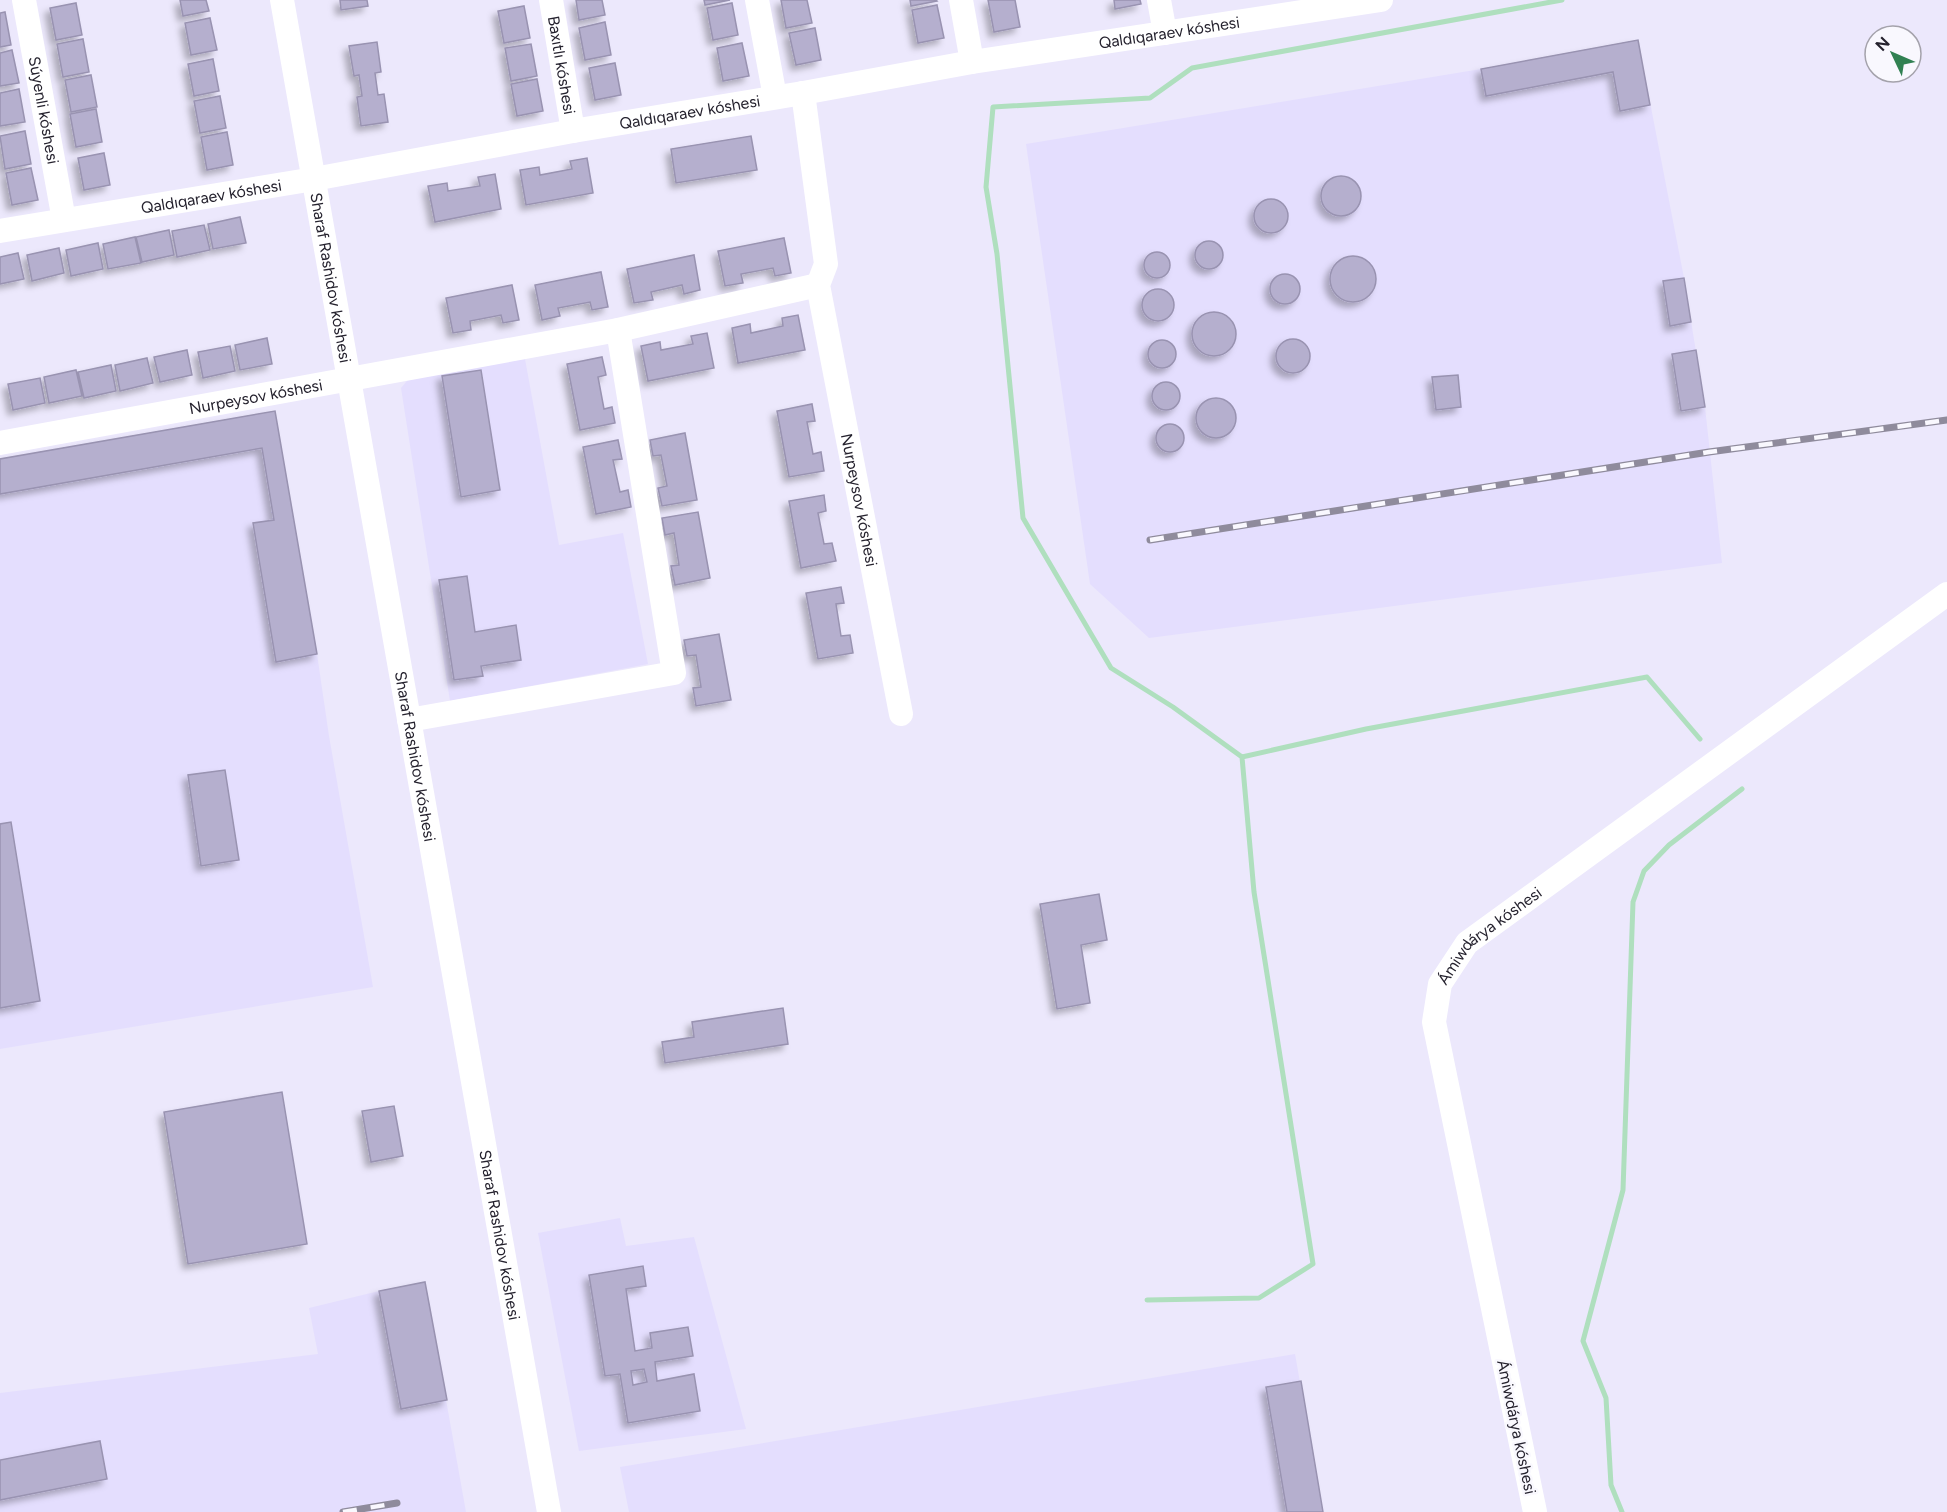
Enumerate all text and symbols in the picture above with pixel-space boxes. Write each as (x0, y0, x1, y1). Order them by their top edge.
street label: Qaldıqaraev kóshesi (1097, 13, 1241, 53)
street label: Baxıtlı kóshesi (544, 14, 579, 116)
north arrow (1863, 24, 1923, 84)
text: N (1871, 33, 1894, 55)
street label: Súyenli kóshesi (24, 55, 63, 166)
street label: Qaldıqaraev kóshesi (618, 91, 762, 133)
street label: Qaldıqaraev kóshesi (139, 176, 283, 218)
street label: Sharaf Rashidov kóshesi (306, 191, 355, 364)
street label: Nurpeysov kóshesi (188, 375, 324, 418)
street label: Nurpeysov kóshesi (837, 432, 881, 568)
street label: Sharaf Rashidov kóshesi (391, 670, 439, 843)
street label: Ámiwdárya kóshesi (1433, 883, 1545, 988)
street label: Sharaf Rashidov kóshesi (475, 1148, 524, 1322)
street label: Ámiwdárya kóshesi (1493, 1358, 1540, 1496)

